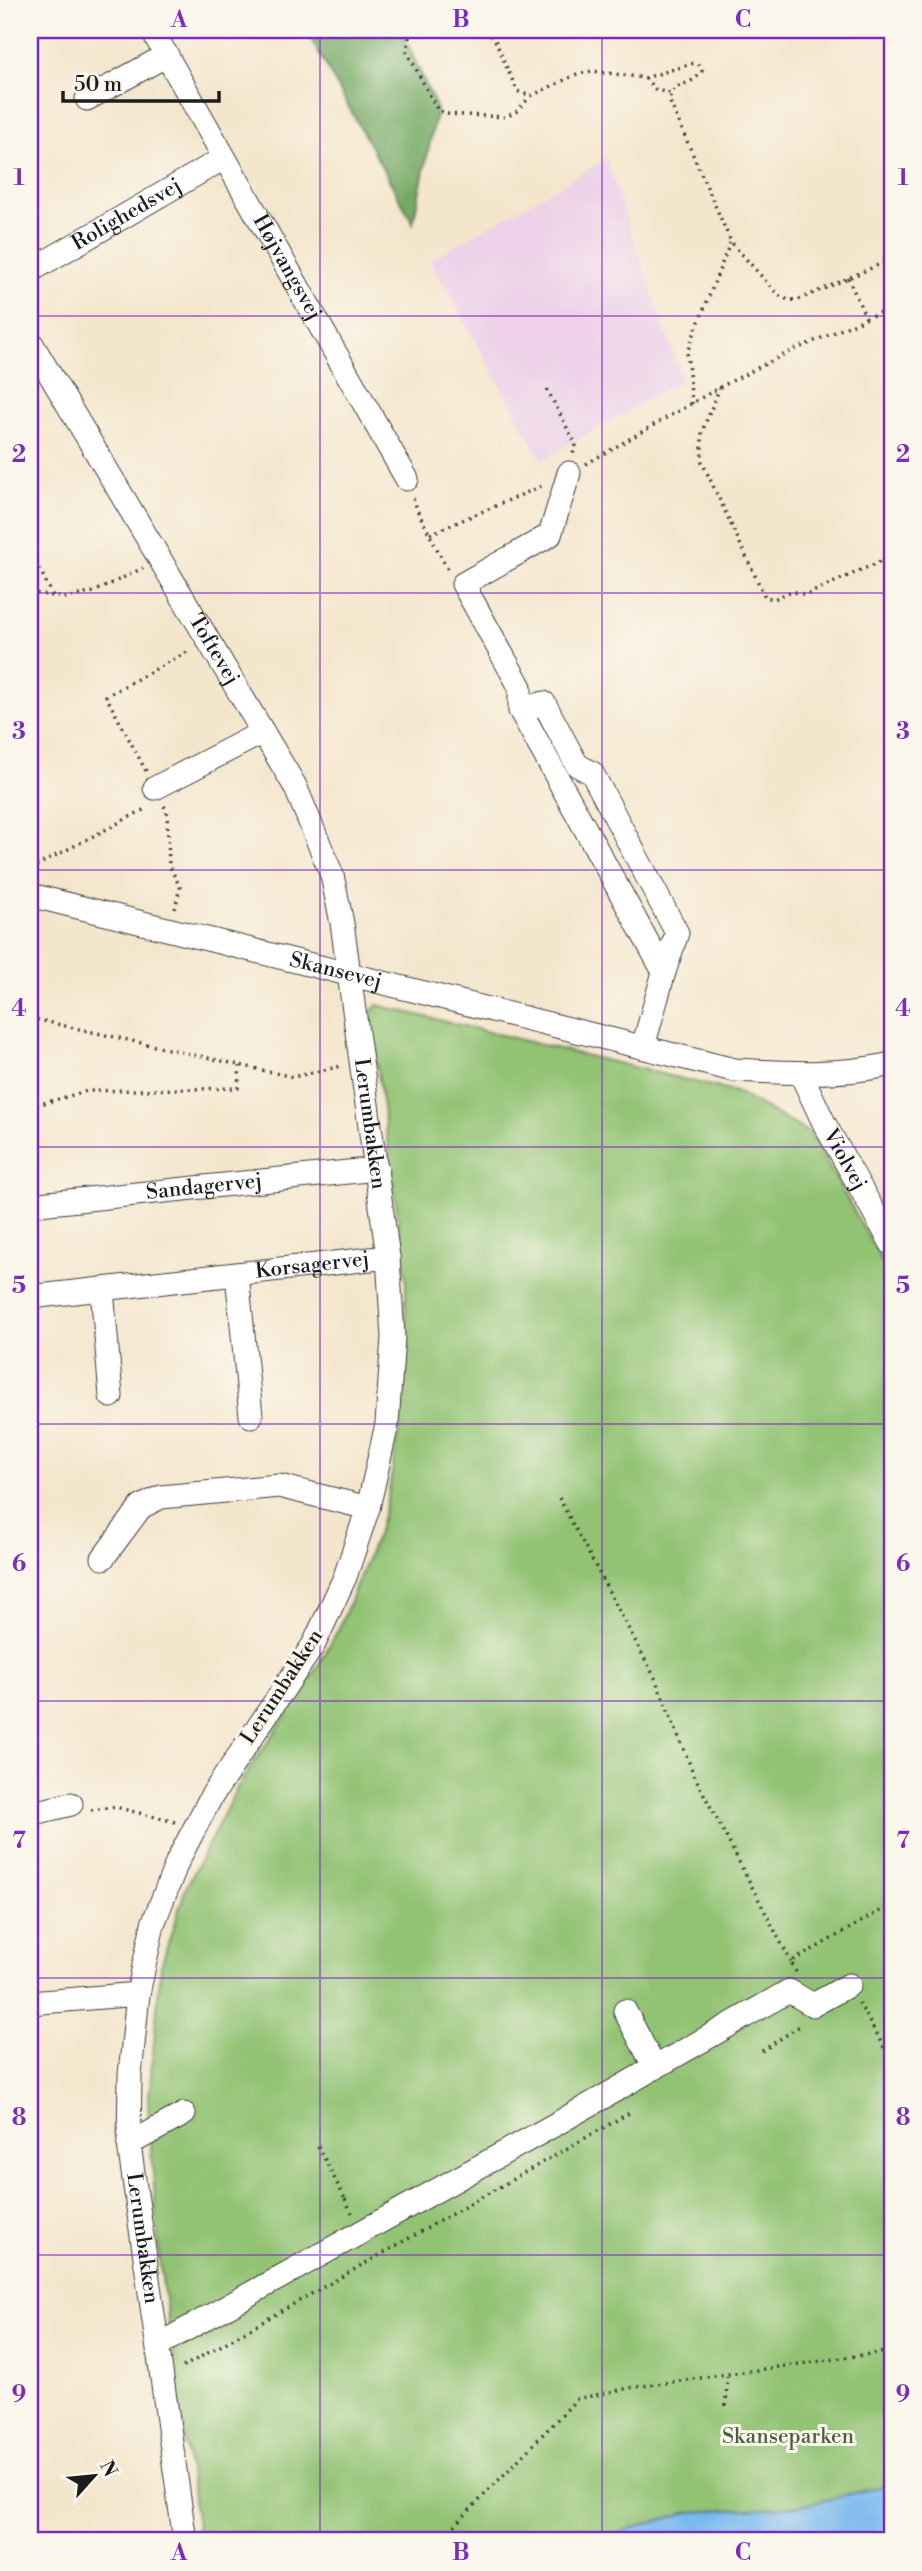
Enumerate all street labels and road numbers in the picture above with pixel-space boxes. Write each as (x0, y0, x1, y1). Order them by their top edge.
street label: Rolighedsvej (67, 173, 186, 257)
street label: Højvangsvej (247, 210, 327, 325)
street label: Toftevej (183, 609, 245, 690)
street label: Skansevej (287, 947, 385, 995)
street label: Lerumbakken (348, 1057, 392, 1191)
street label: Violvej (816, 1123, 872, 1195)
street label: Sandagervej (145, 1168, 263, 1206)
street label: Korsagervej (254, 1246, 371, 1285)
street label: Lerumbakken (235, 1624, 329, 1749)
street label: Lerumbakken (120, 2171, 164, 2306)

